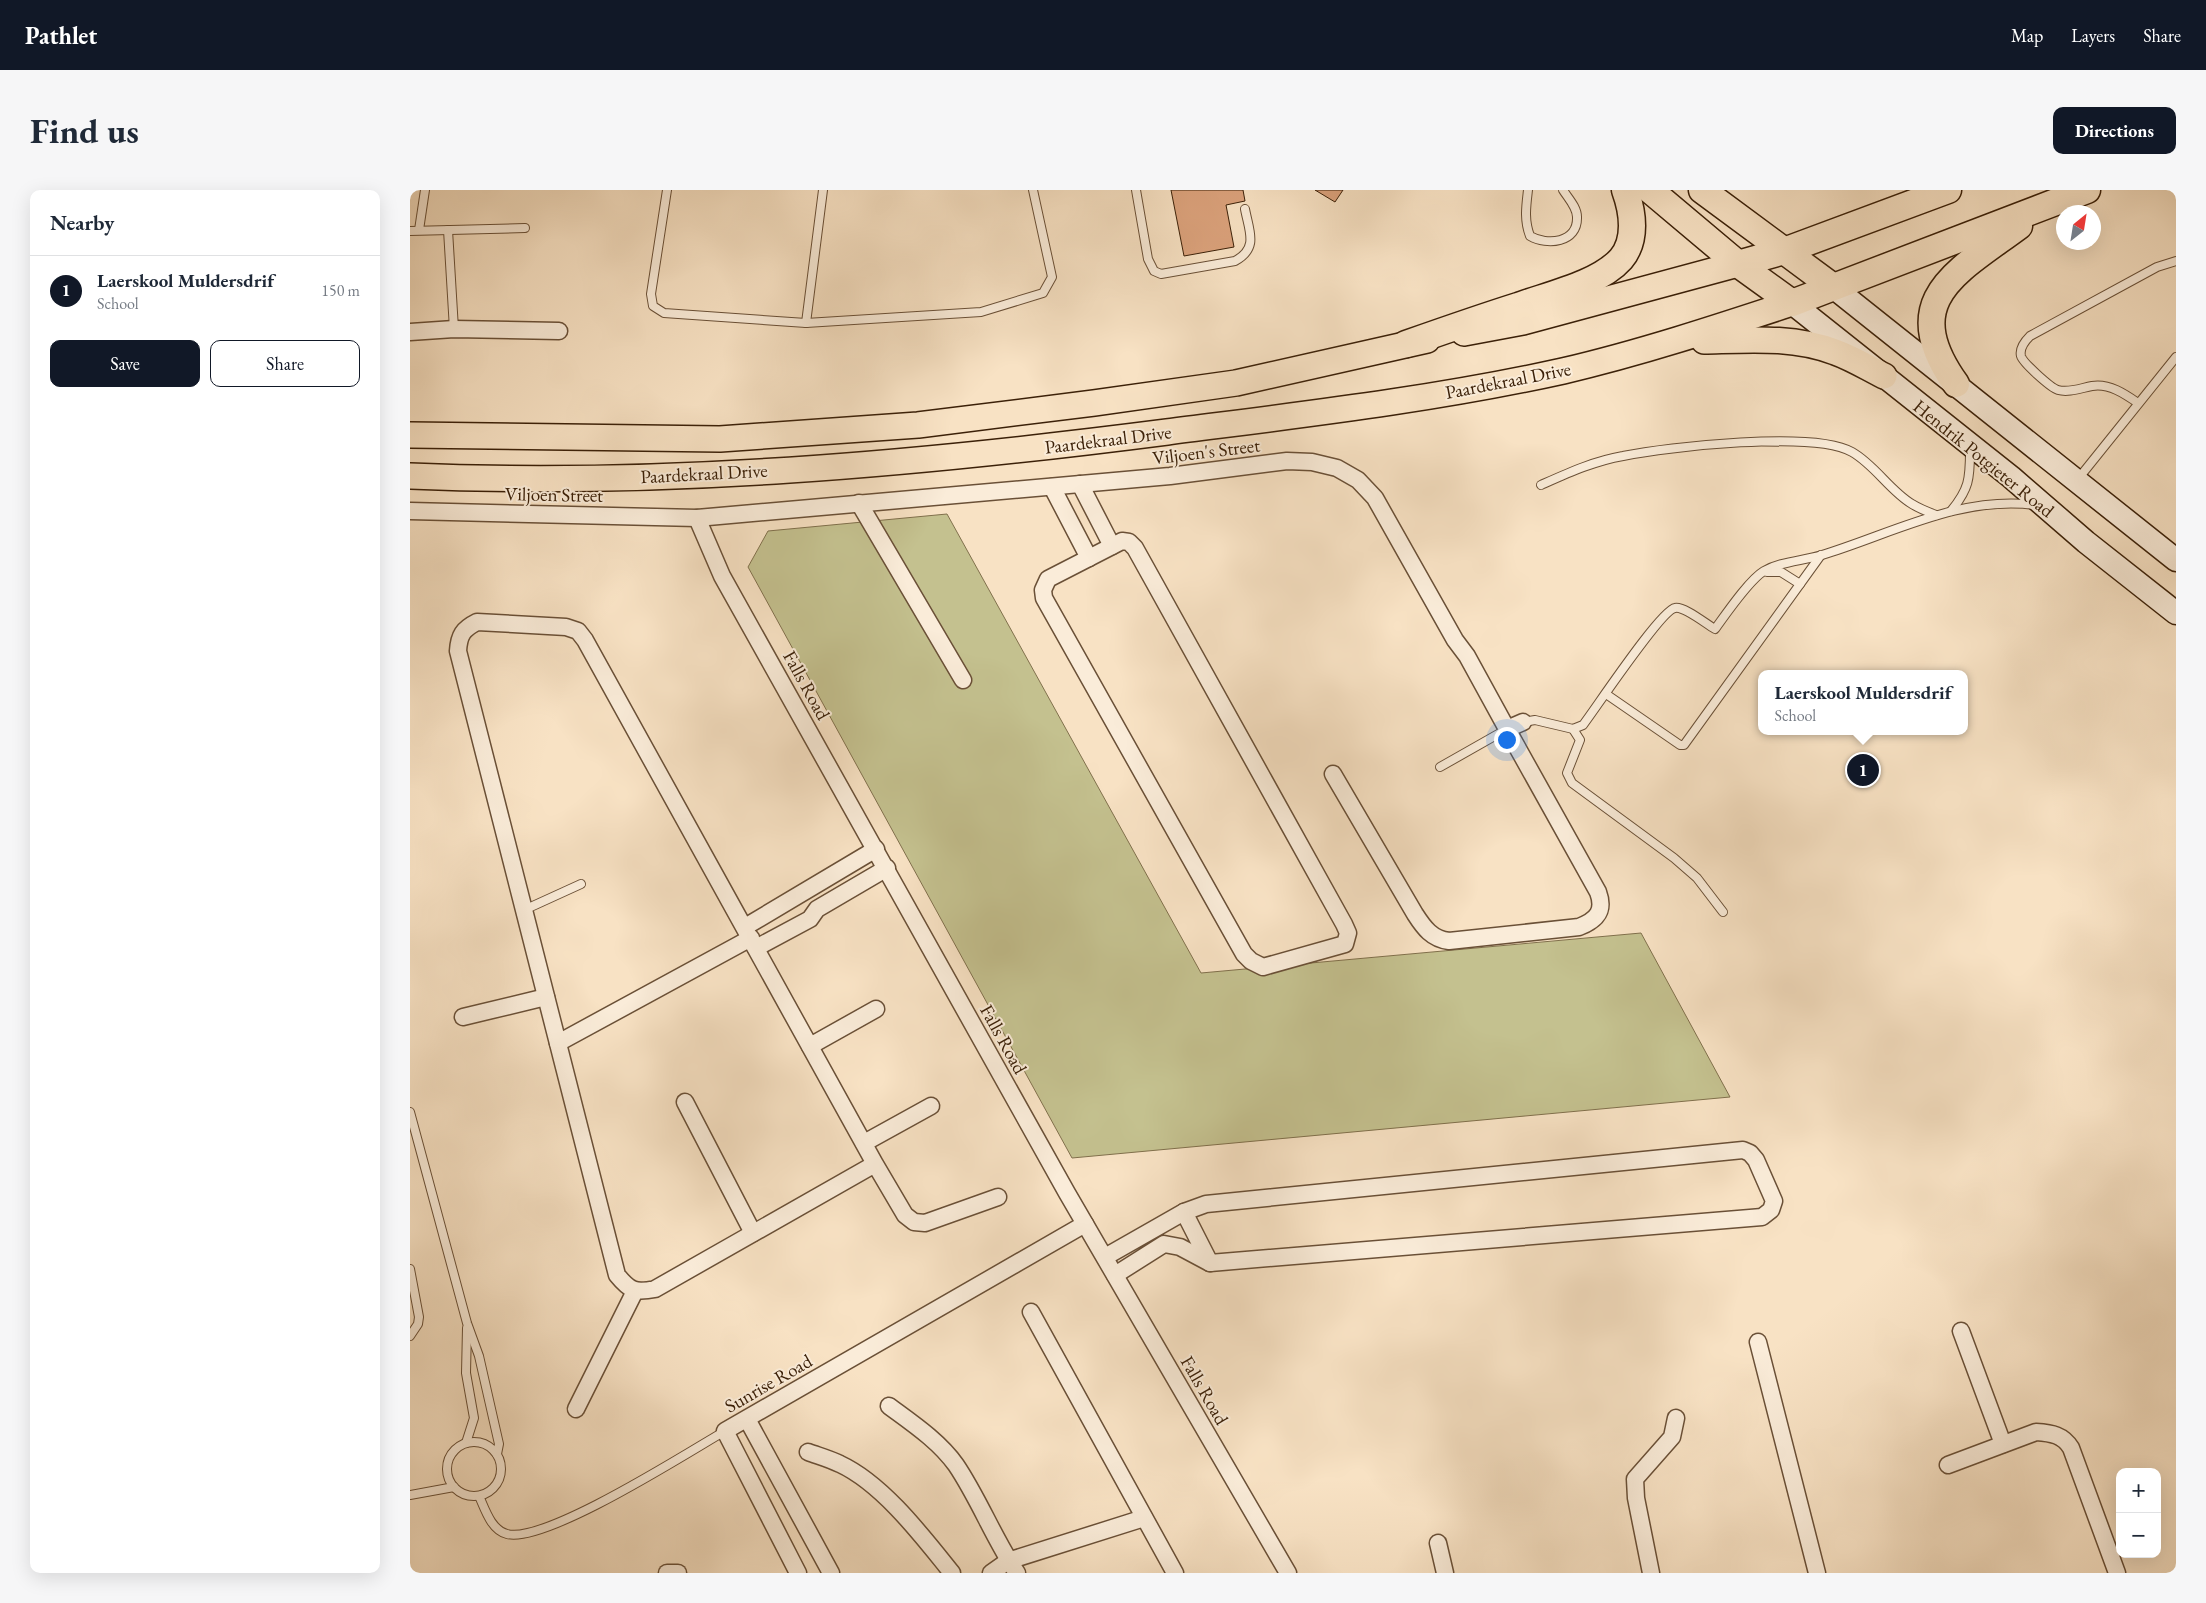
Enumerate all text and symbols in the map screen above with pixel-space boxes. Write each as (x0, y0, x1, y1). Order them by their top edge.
text: Pathlet (25, 20, 97, 51)
text: Map (2011, 24, 2043, 47)
text: Layers (2071, 24, 2115, 47)
text: Share (2143, 24, 2181, 47)
button: Directions (2053, 107, 2176, 154)
text: Find us (30, 108, 139, 153)
north arrow (2056, 205, 2101, 250)
text: Nearby (50, 209, 114, 236)
text: Laerskool Muldersdrif (97, 268, 274, 293)
text: 1 (62, 280, 70, 301)
text: 150 m (321, 280, 360, 301)
text: School (97, 293, 139, 314)
button: Save (50, 340, 200, 387)
button: Share (210, 340, 360, 387)
street label: Paardekraal Drive (1443, 356, 1573, 405)
street label: Hendrik Potgieter Road (1908, 394, 2060, 523)
street label: Paardekraal Drive (1043, 419, 1173, 460)
street label: Viljoen's Street (1151, 432, 1261, 470)
street label: Paardekraal Drive (640, 458, 768, 489)
street label: Viljoen Street (505, 481, 603, 508)
street label: Falls Road (777, 646, 836, 725)
popup (1758, 670, 1968, 735)
text: Laerskool Muldersdrif (1775, 680, 1952, 705)
text: School (1775, 705, 1816, 726)
your location (1494, 727, 1520, 753)
pin: 1 (1847, 751, 1879, 789)
street label: Falls Road (974, 1000, 1033, 1079)
street label: Sunrise Road (720, 1348, 817, 1419)
street label: Falls Road (1175, 1351, 1234, 1430)
map controls (2116, 1468, 2161, 1558)
button: + (2116, 1468, 2161, 1513)
button: − (2116, 1513, 2161, 1558)

